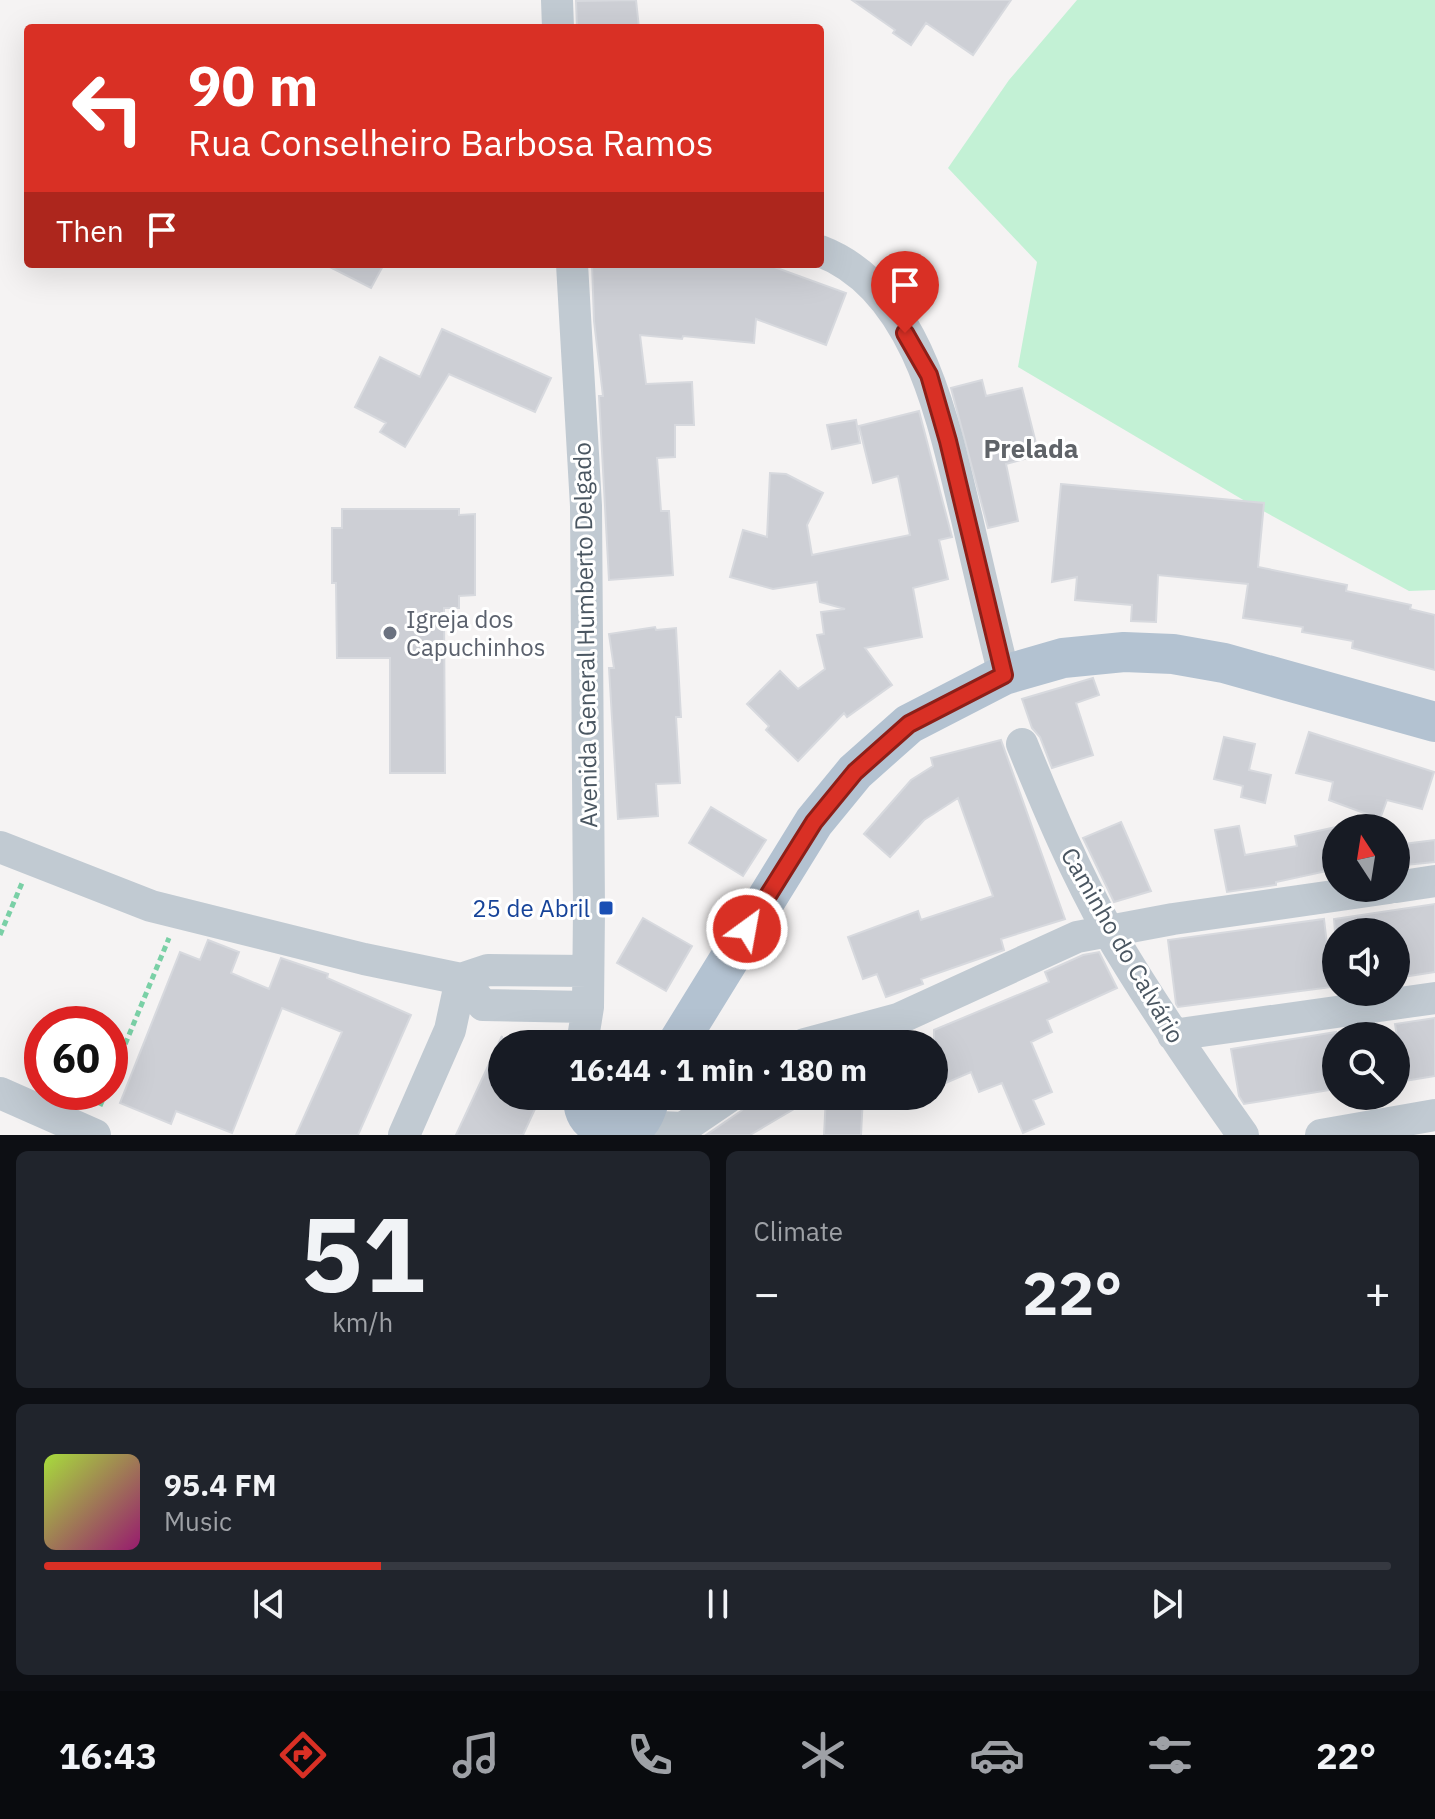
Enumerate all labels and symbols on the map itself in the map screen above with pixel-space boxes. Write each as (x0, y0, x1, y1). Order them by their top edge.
pin (871, 251, 939, 333)
district label: Prelada (983, 431, 1079, 465)
street label: Avenida General Humberto Delgado (566, 442, 604, 828)
place label: Igreja dos Capuchinhos (406, 603, 545, 663)
marker: Igreja dos Capuchinhos (381, 624, 399, 642)
north arrow (1322, 814, 1410, 902)
street label: Caminho do Calvário (1054, 841, 1192, 1049)
position arrow (705, 887, 789, 971)
place label: 25 de Abril (472, 892, 590, 924)
marker: 25 de Abril (597, 899, 615, 917)
speed limit sign: 60 (24, 1006, 128, 1110)

